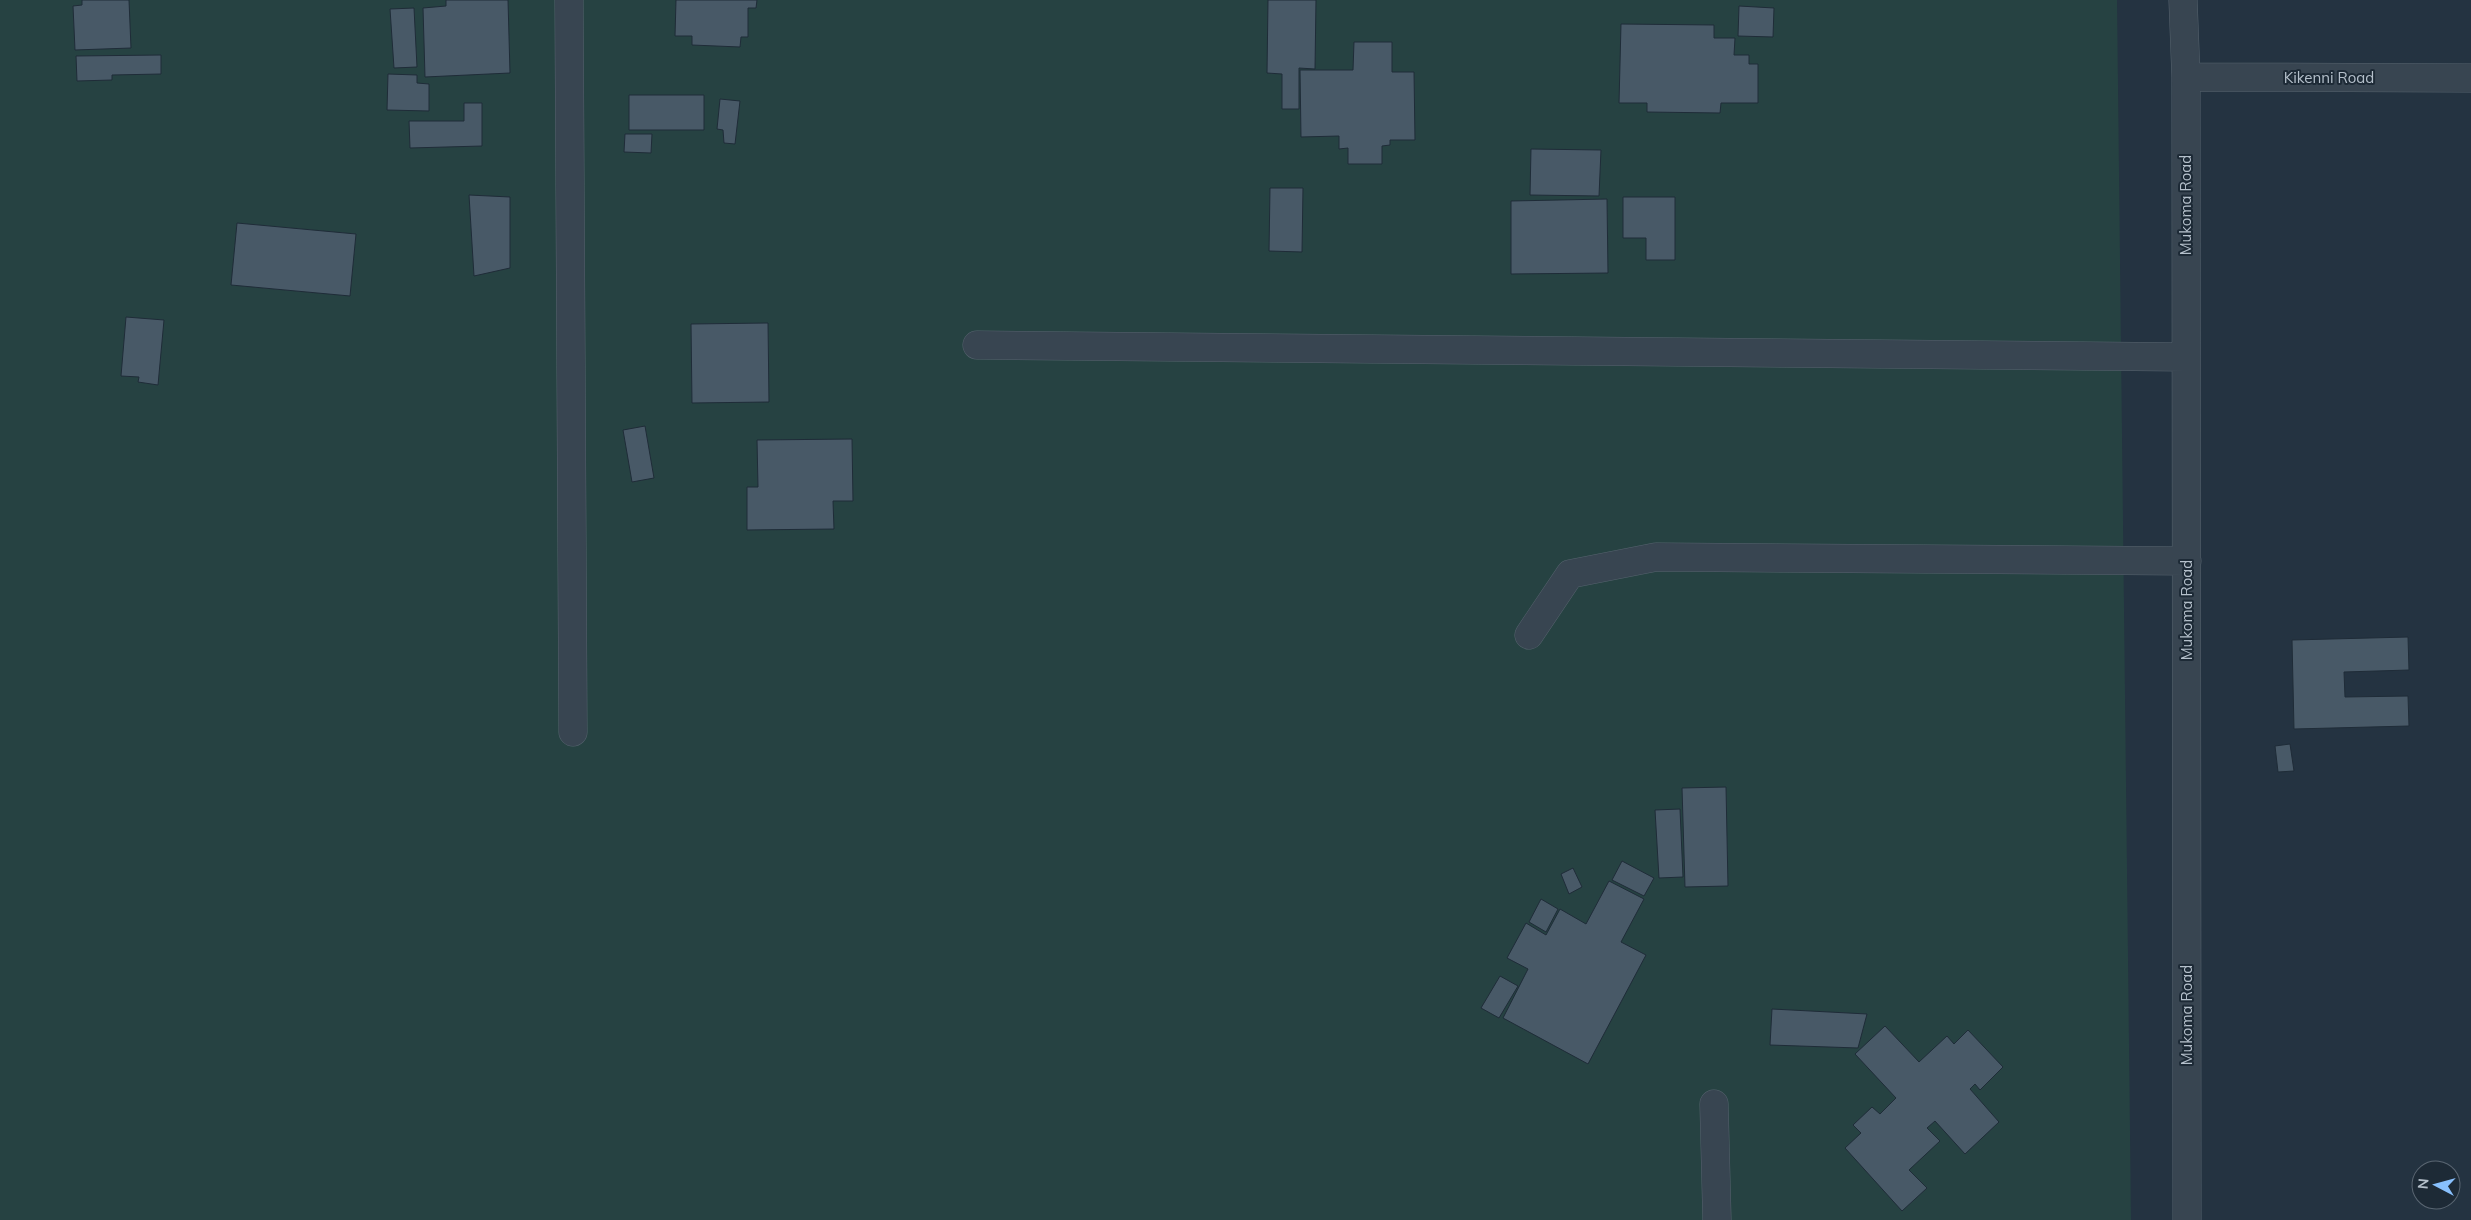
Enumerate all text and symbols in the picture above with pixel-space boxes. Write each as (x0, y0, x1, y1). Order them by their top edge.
street label: Kikenni Road (2284, 68, 2374, 87)
street label: Mukoma Road (2176, 155, 2195, 255)
street label: Mukoma Road (2177, 560, 2196, 660)
street label: Mukoma Road (2177, 965, 2196, 1065)
north arrow (2411, 1160, 2461, 1210)
text: N (2414, 1177, 2433, 1190)

